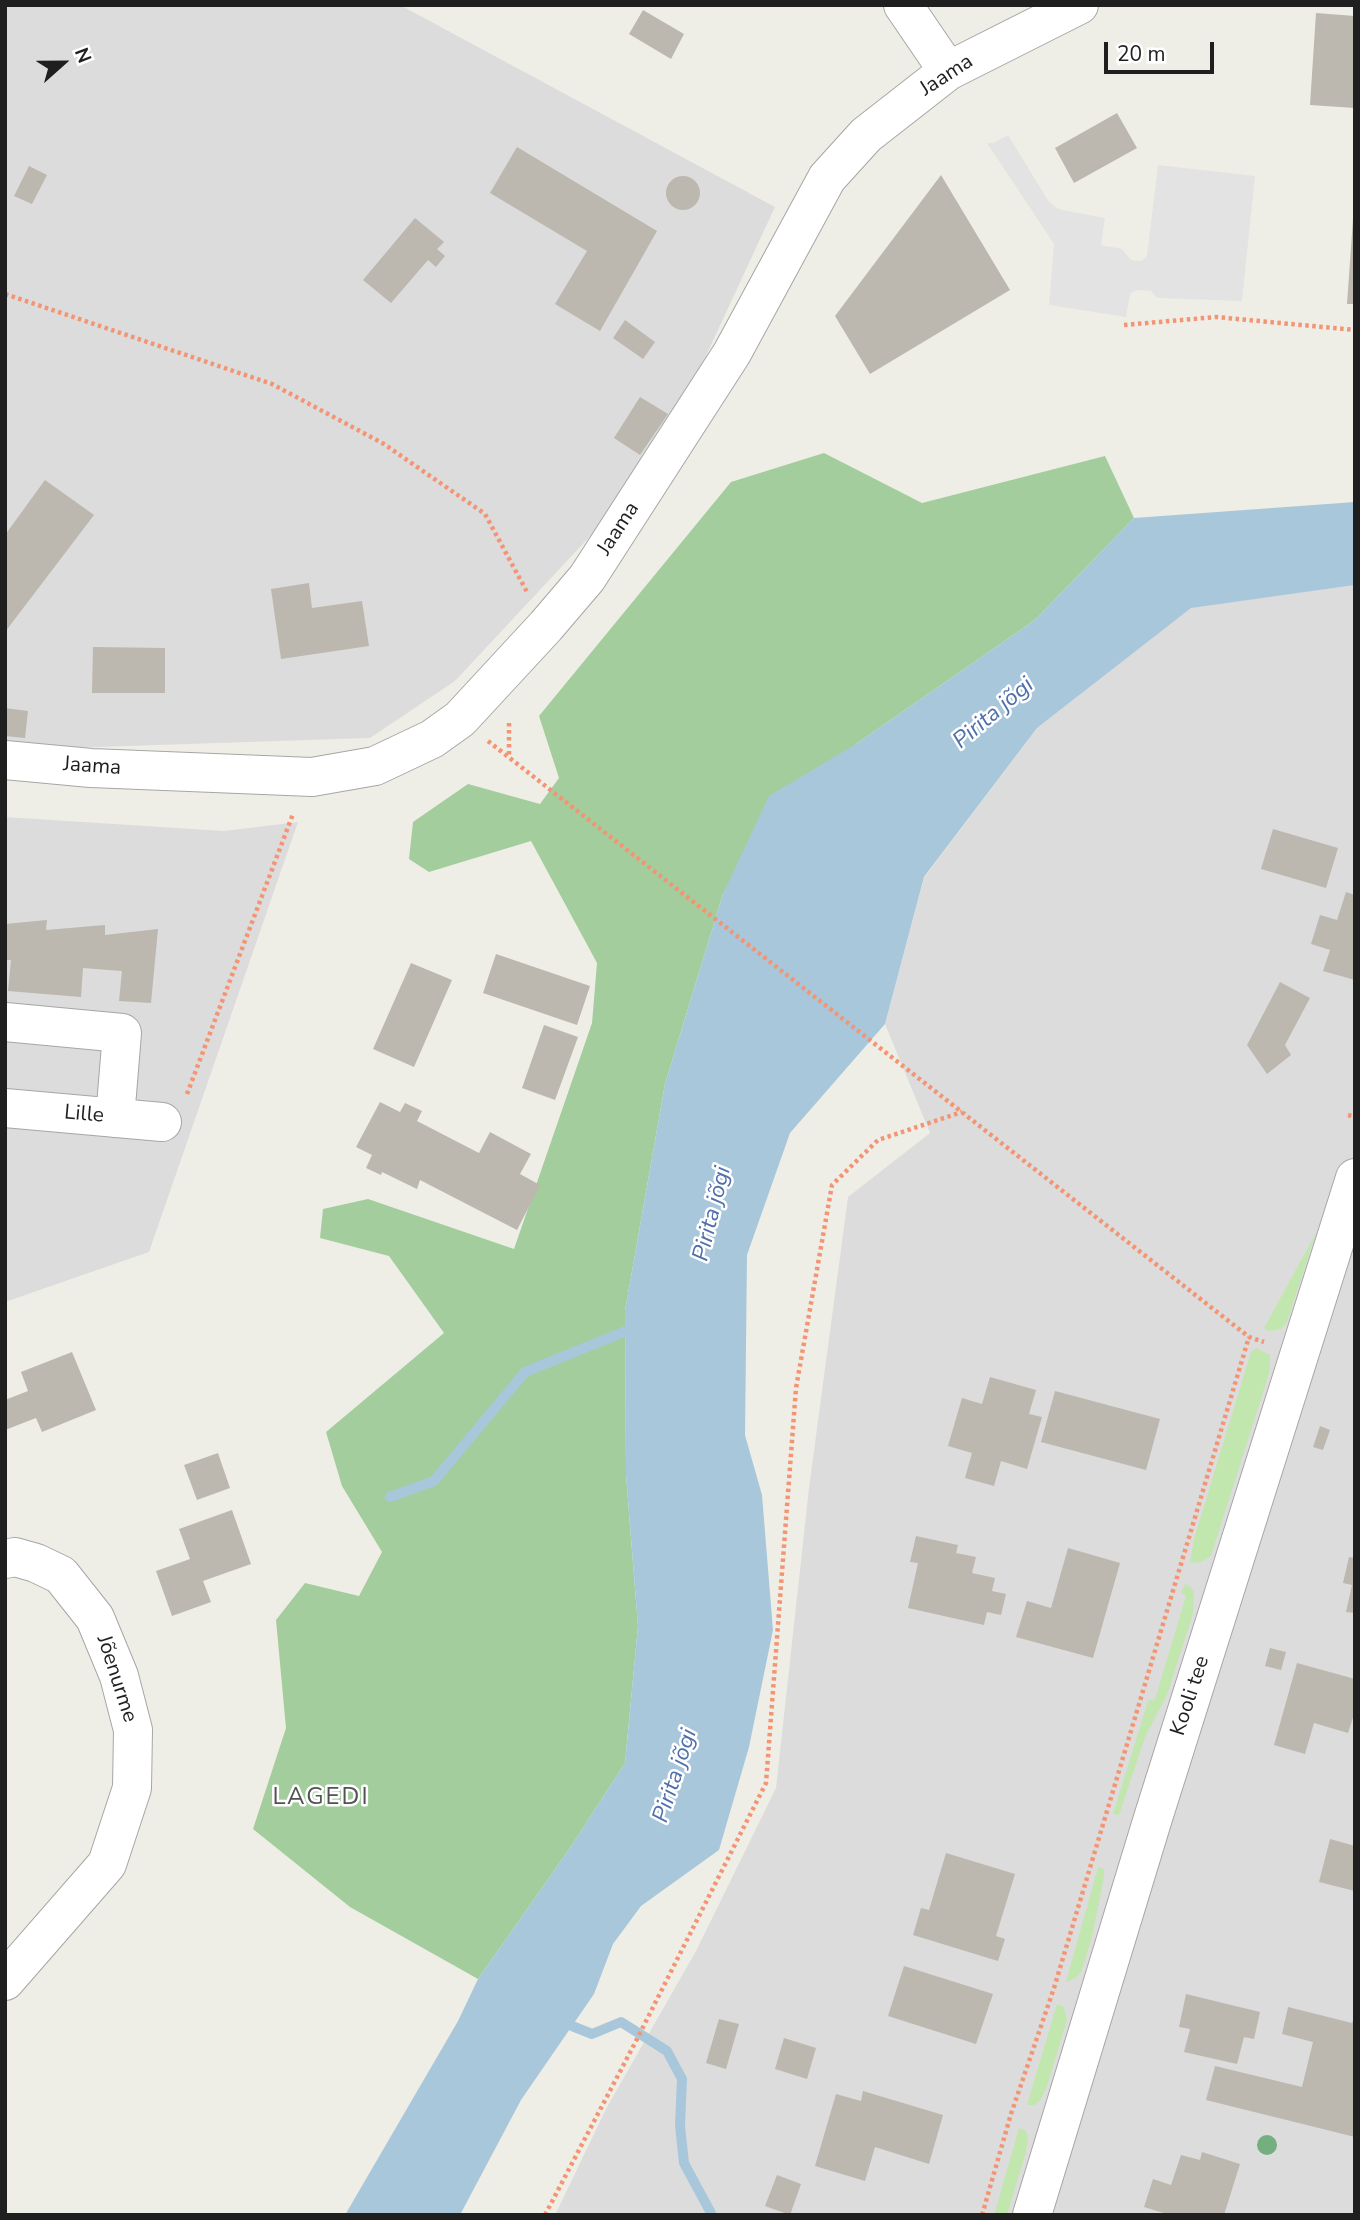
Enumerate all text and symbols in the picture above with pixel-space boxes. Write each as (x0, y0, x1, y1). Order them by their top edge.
north arrow (28, 28, 98, 98)
scale bar (1108, 28, 1218, 72)
text: 20 m (1117, 40, 1166, 68)
text: N (68, 44, 97, 67)
street label: Jaama (916, 50, 978, 102)
street label: Jaama (593, 498, 645, 560)
water label: Pirita jõgi (948, 672, 1040, 756)
street label: Jaama (62, 752, 122, 782)
street label: Lille (63, 1101, 105, 1129)
water label: Pirita jõgi (688, 1164, 738, 1264)
street label: Jõenurme (90, 1632, 142, 1726)
street label: Kooli tee (1166, 1653, 1216, 1739)
water label: Pirita jõgi (648, 1726, 704, 1826)
district label: LAGEDI (273, 1784, 369, 1812)

